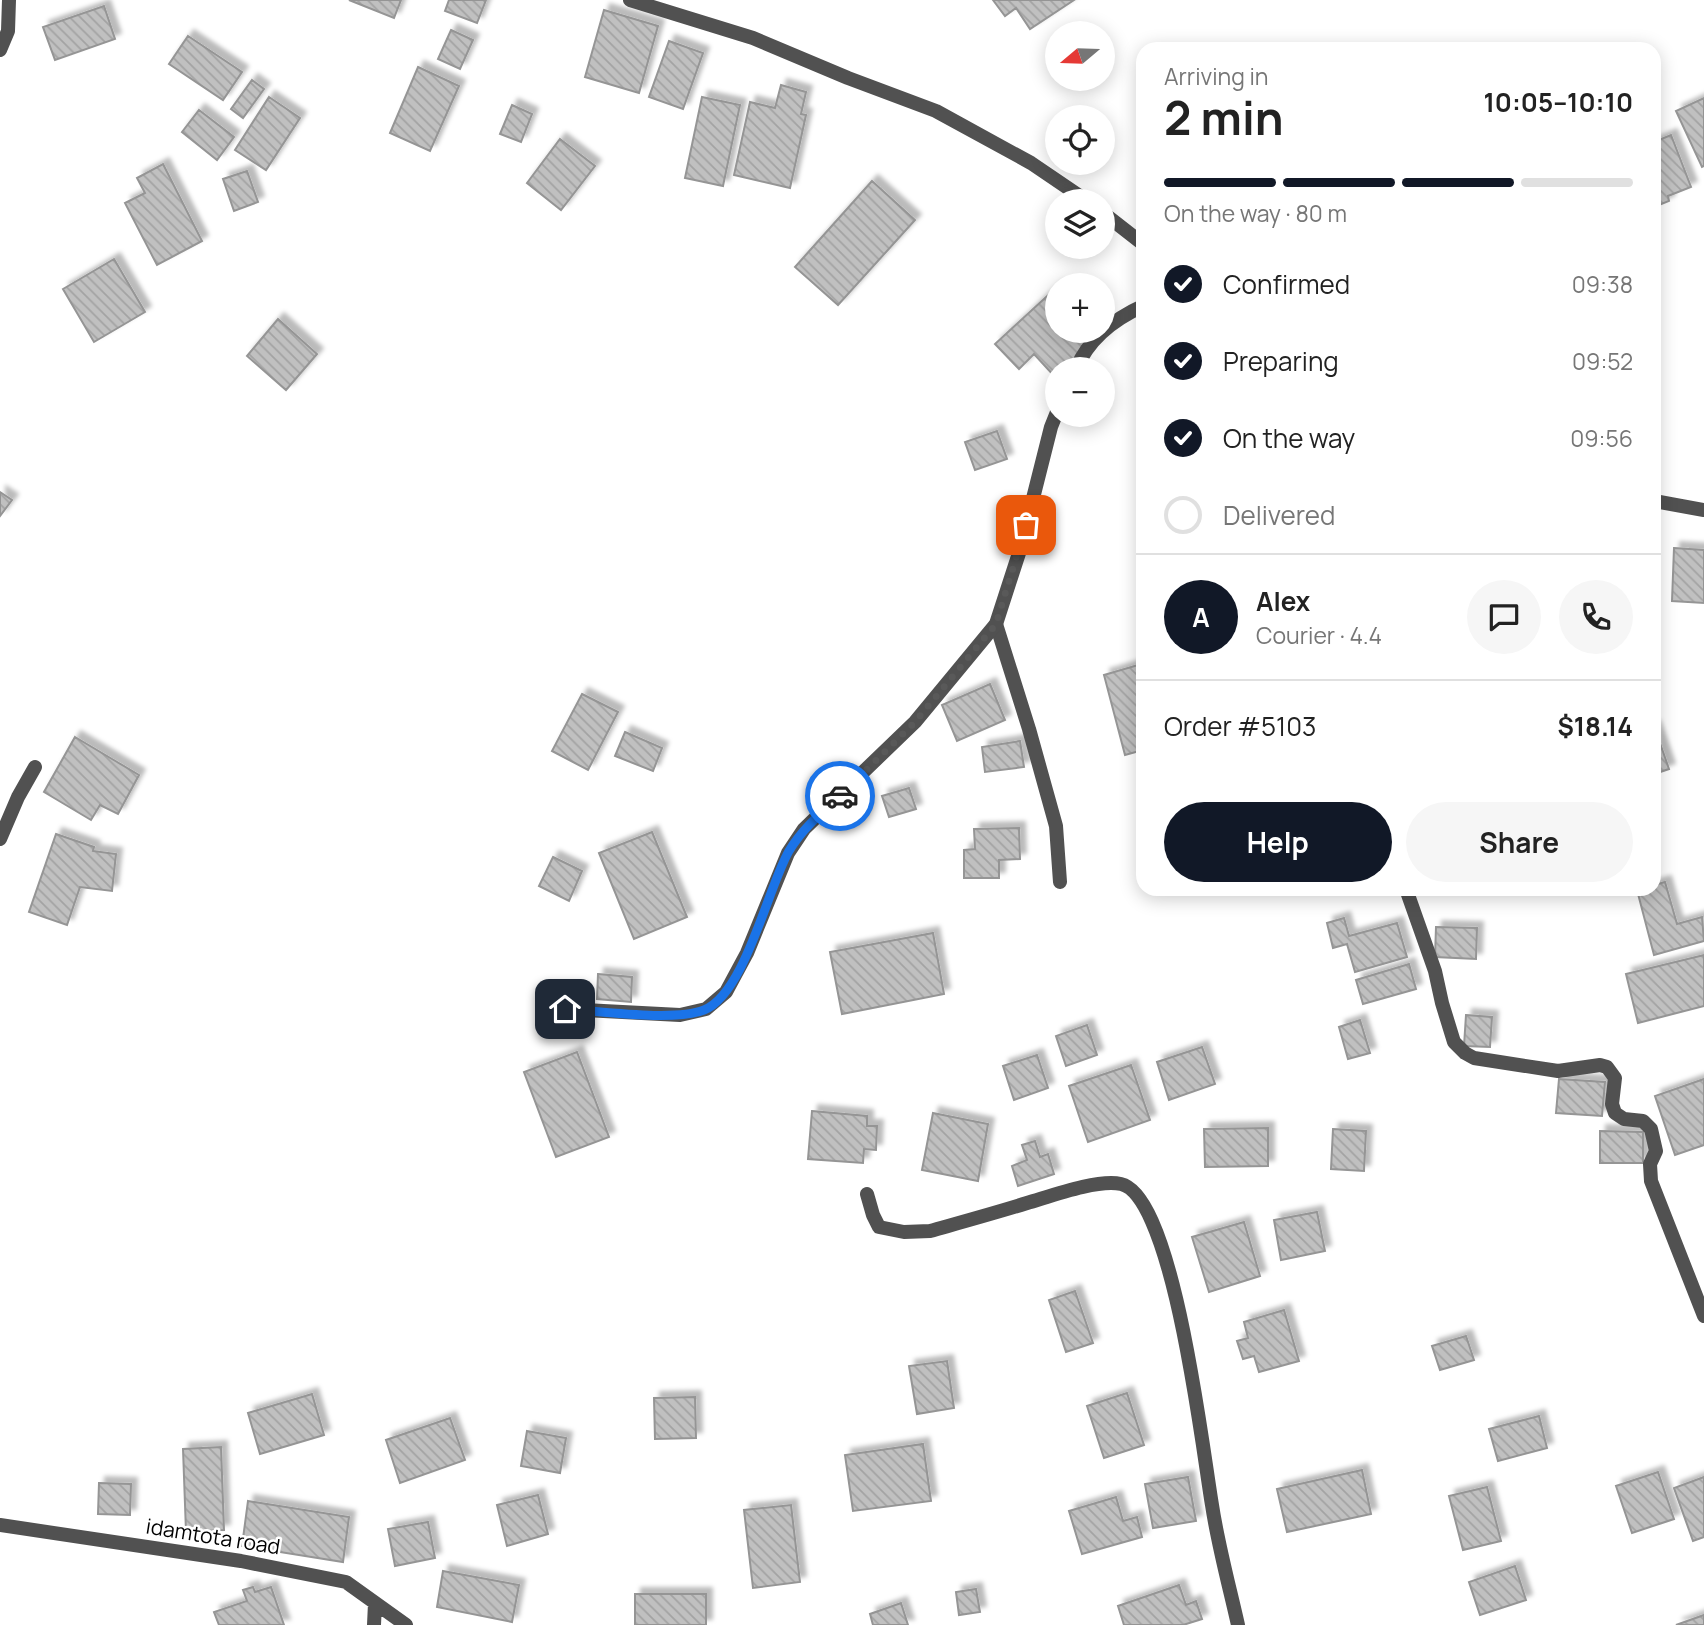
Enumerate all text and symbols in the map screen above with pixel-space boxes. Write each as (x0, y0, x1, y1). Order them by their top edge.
north arrow (1045, 21, 1115, 91)
map controls (1045, 21, 1115, 427)
text: Arriving in (1164, 60, 1269, 92)
text: 10:05–10:10 (1483, 84, 1633, 120)
text: 2 min (1164, 86, 1284, 149)
button: locate (1045, 105, 1115, 175)
button: layers (1045, 189, 1115, 259)
text: On the way · 80 m (1164, 197, 1347, 229)
icon: check (1164, 265, 1202, 303)
text: Confirmed (1223, 266, 1350, 302)
text: 09:38 (1572, 268, 1633, 300)
button: + (1045, 273, 1115, 343)
icon: check (1164, 342, 1202, 380)
text: Preparing (1223, 343, 1339, 379)
text: 09:52 (1572, 345, 1633, 377)
button: − (1045, 357, 1115, 427)
icon: check (1164, 419, 1202, 457)
text: On the way (1223, 420, 1355, 456)
text: 09:56 (1570, 422, 1633, 454)
pin (996, 495, 1056, 555)
text: Delivered (1223, 497, 1335, 533)
icon: bag (1007, 506, 1045, 544)
button: chat (1467, 580, 1541, 654)
button: phone (1559, 580, 1633, 654)
text: Alex (1256, 583, 1310, 619)
text: A (1192, 599, 1210, 635)
text: Courier · 4.4 (1256, 619, 1382, 651)
text: Order #5103 (1164, 708, 1316, 744)
text: $18.14 (1557, 708, 1633, 744)
courier (805, 761, 875, 831)
icon: car (821, 777, 859, 815)
button: Help (1164, 802, 1392, 882)
button: Share (1406, 802, 1633, 882)
pin (535, 979, 595, 1039)
icon: home (546, 990, 584, 1028)
street label: idamtota road (144, 1512, 282, 1560)

